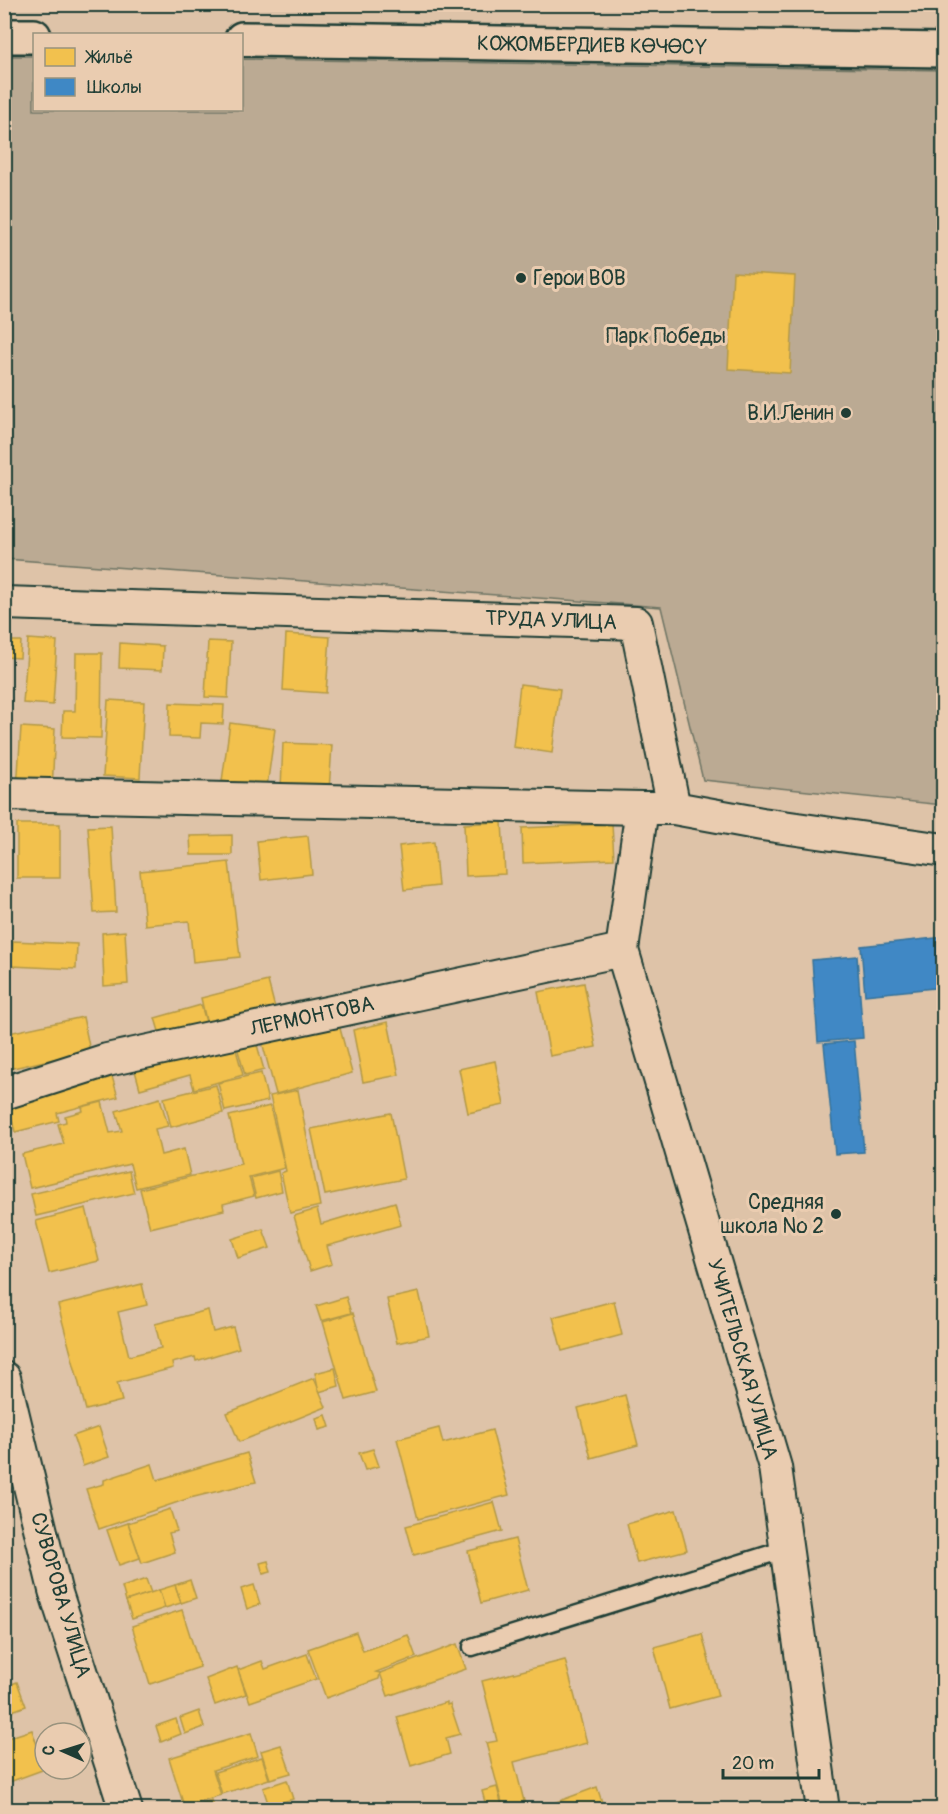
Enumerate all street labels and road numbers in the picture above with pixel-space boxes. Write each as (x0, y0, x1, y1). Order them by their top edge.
street label: КОЖОМБЕРДИЕВ КӨЧӨСҮ (477, 30, 708, 61)
street label: ТРУДА УЛИЦА (485, 605, 617, 636)
street label: ЛЕРМОНТОВА (247, 990, 377, 1043)
street label: УЧИТЕЛЬСКАЯ УЛИЦА (701, 1256, 784, 1462)
street label: СУВОРОВА УЛИЦА (24, 1509, 97, 1681)

